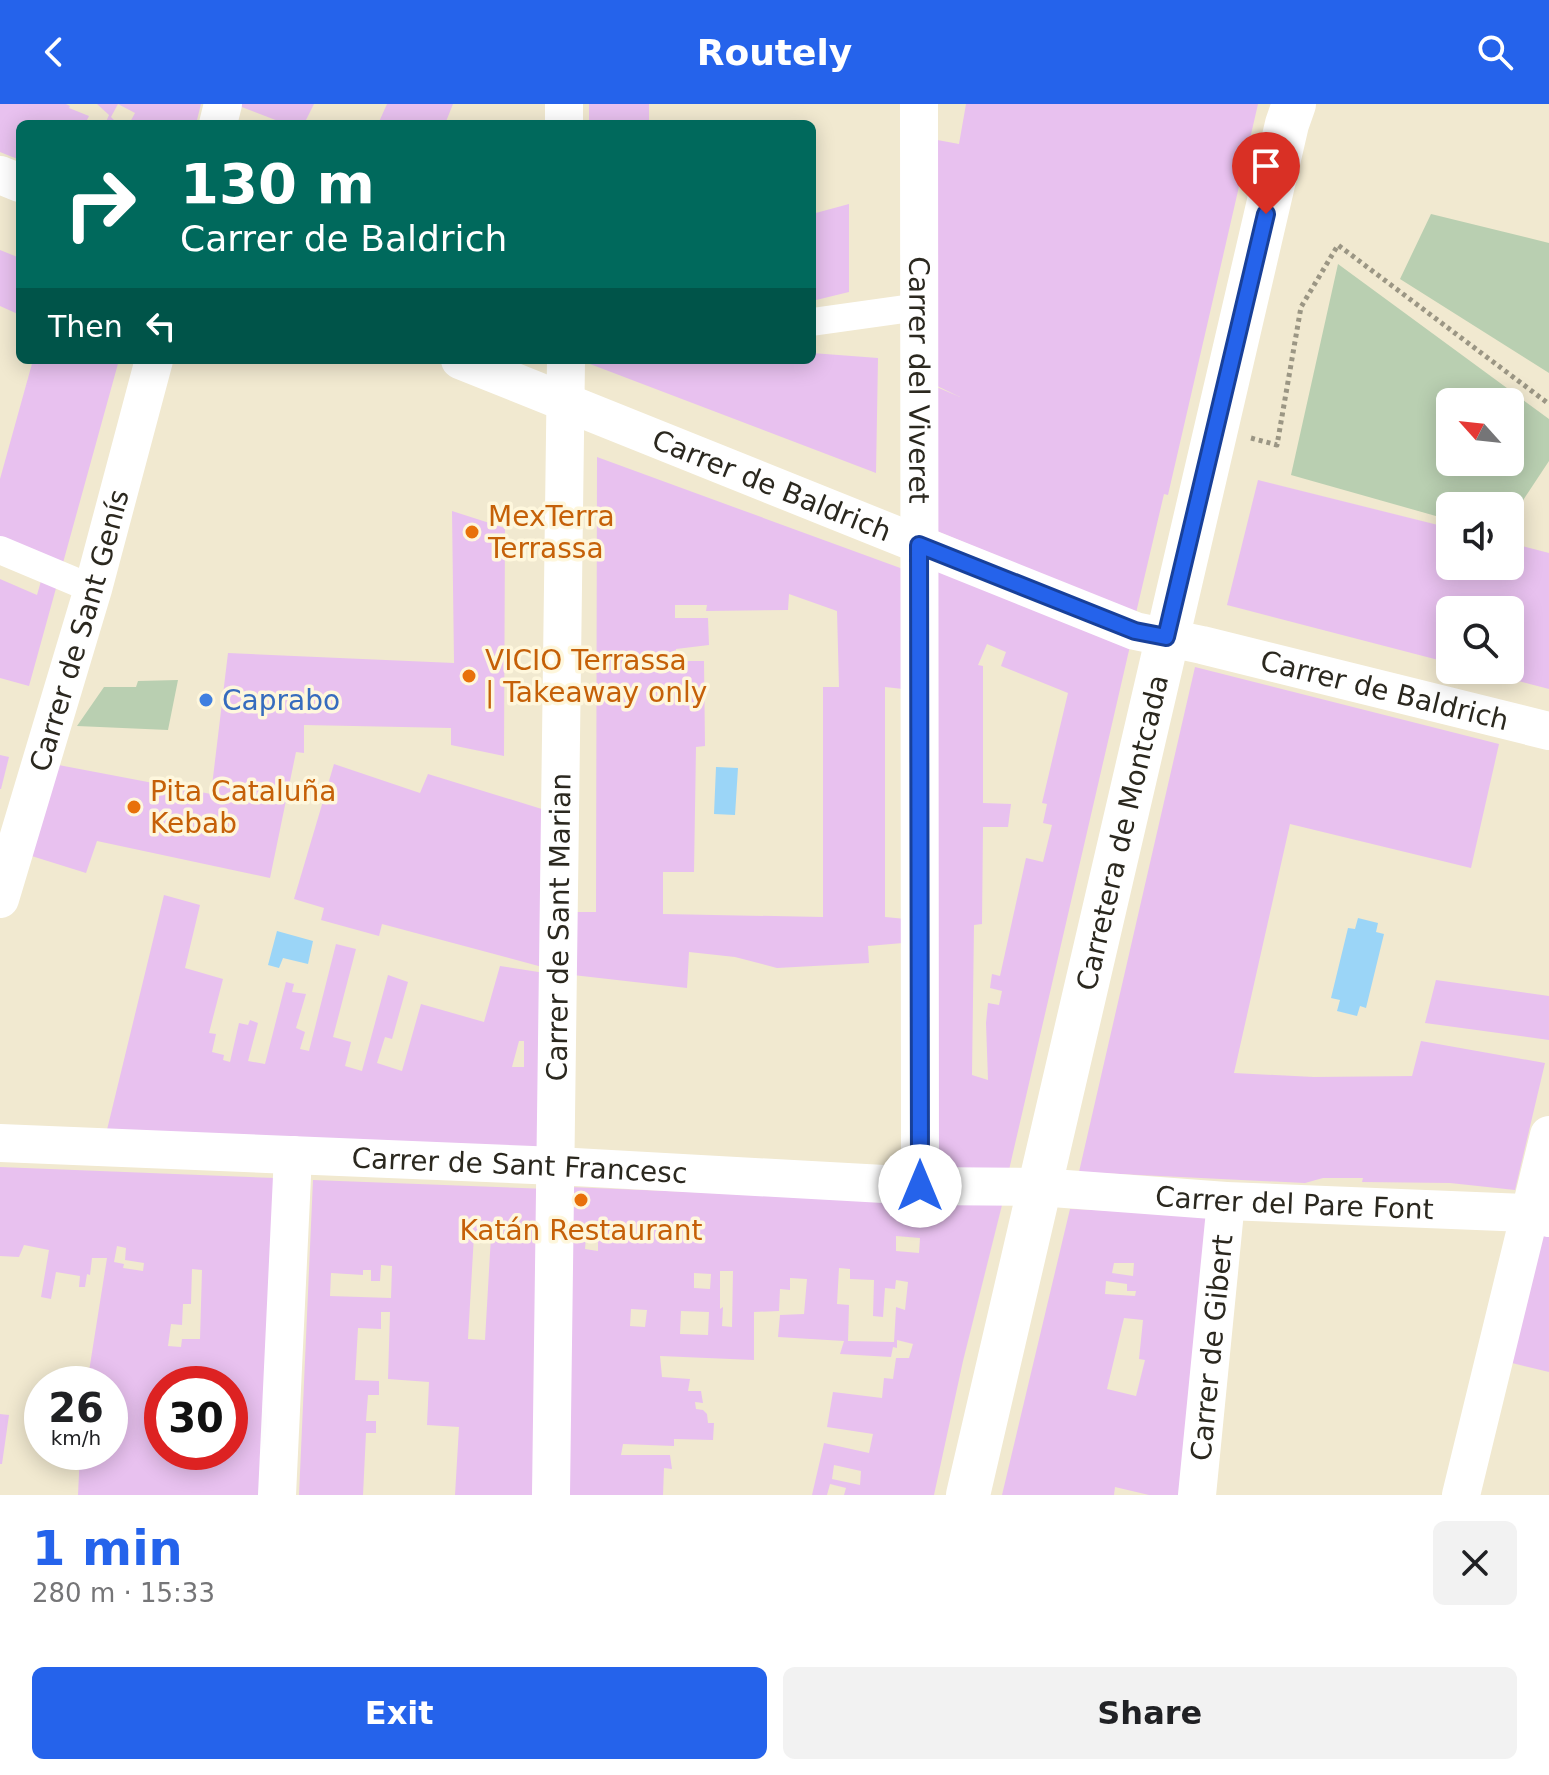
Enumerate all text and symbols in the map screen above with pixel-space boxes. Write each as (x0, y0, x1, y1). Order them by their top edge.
icon: back (32, 30, 76, 74)
icon: search (1473, 30, 1517, 74)
text: Routely (697, 32, 852, 73)
pin (1232, 132, 1300, 214)
icon: arrive (1244, 144, 1288, 188)
text: 130 m (180, 151, 375, 216)
icon: right (48, 152, 152, 256)
text: Carrer de Baldrich (180, 218, 507, 259)
street label: Carrer del Viveret (903, 256, 936, 504)
icon: left (139, 304, 183, 348)
text: Then (48, 309, 123, 344)
north arrow (1436, 388, 1524, 476)
map controls (1436, 388, 1524, 684)
street label: Carrer de Baldrich (648, 422, 896, 548)
street label: Carrer de Sant Genís (23, 486, 135, 775)
button: sound (1436, 492, 1524, 580)
place label: MexTerra Terrassa (487, 500, 615, 565)
marker: MexTerra Terrassa (463, 523, 481, 541)
button: search (1436, 596, 1524, 684)
place label: VICIO Terrassa | Takeaway only (485, 644, 707, 709)
street label: Carrer de Baldrich (1257, 644, 1512, 737)
marker: VICIO Terrassa | Takeaway only (460, 667, 478, 685)
street label: Carretera de Montcada (1069, 672, 1175, 994)
place label: Caprabo (222, 684, 340, 717)
marker: Caprabo (197, 691, 215, 709)
street label: Carrer de Sant Marian (540, 773, 577, 1081)
place label: Pita Cataluña Kebab (150, 775, 336, 840)
marker: Pita Cataluña Kebab (125, 798, 143, 816)
street label: Carrer de Sant Francesc (351, 1141, 688, 1190)
position arrow (878, 1144, 962, 1228)
street label: Carrer del Pare Font (1154, 1179, 1434, 1226)
marker: Katán Restaurant (572, 1191, 590, 1209)
place label: Katán Restaurant (459, 1214, 703, 1247)
street label: Carrer de Gibert (1184, 1233, 1239, 1462)
speed limit sign: 30 (144, 1366, 248, 1470)
text: 26 (48, 1385, 104, 1431)
text: km/h (51, 1426, 101, 1450)
text: 1 min (32, 1520, 183, 1576)
button: close (1433, 1521, 1517, 1605)
text: 280 m · 15:33 (32, 1578, 215, 1608)
button: Exit (32, 1667, 767, 1759)
button: Share (783, 1667, 1517, 1759)

